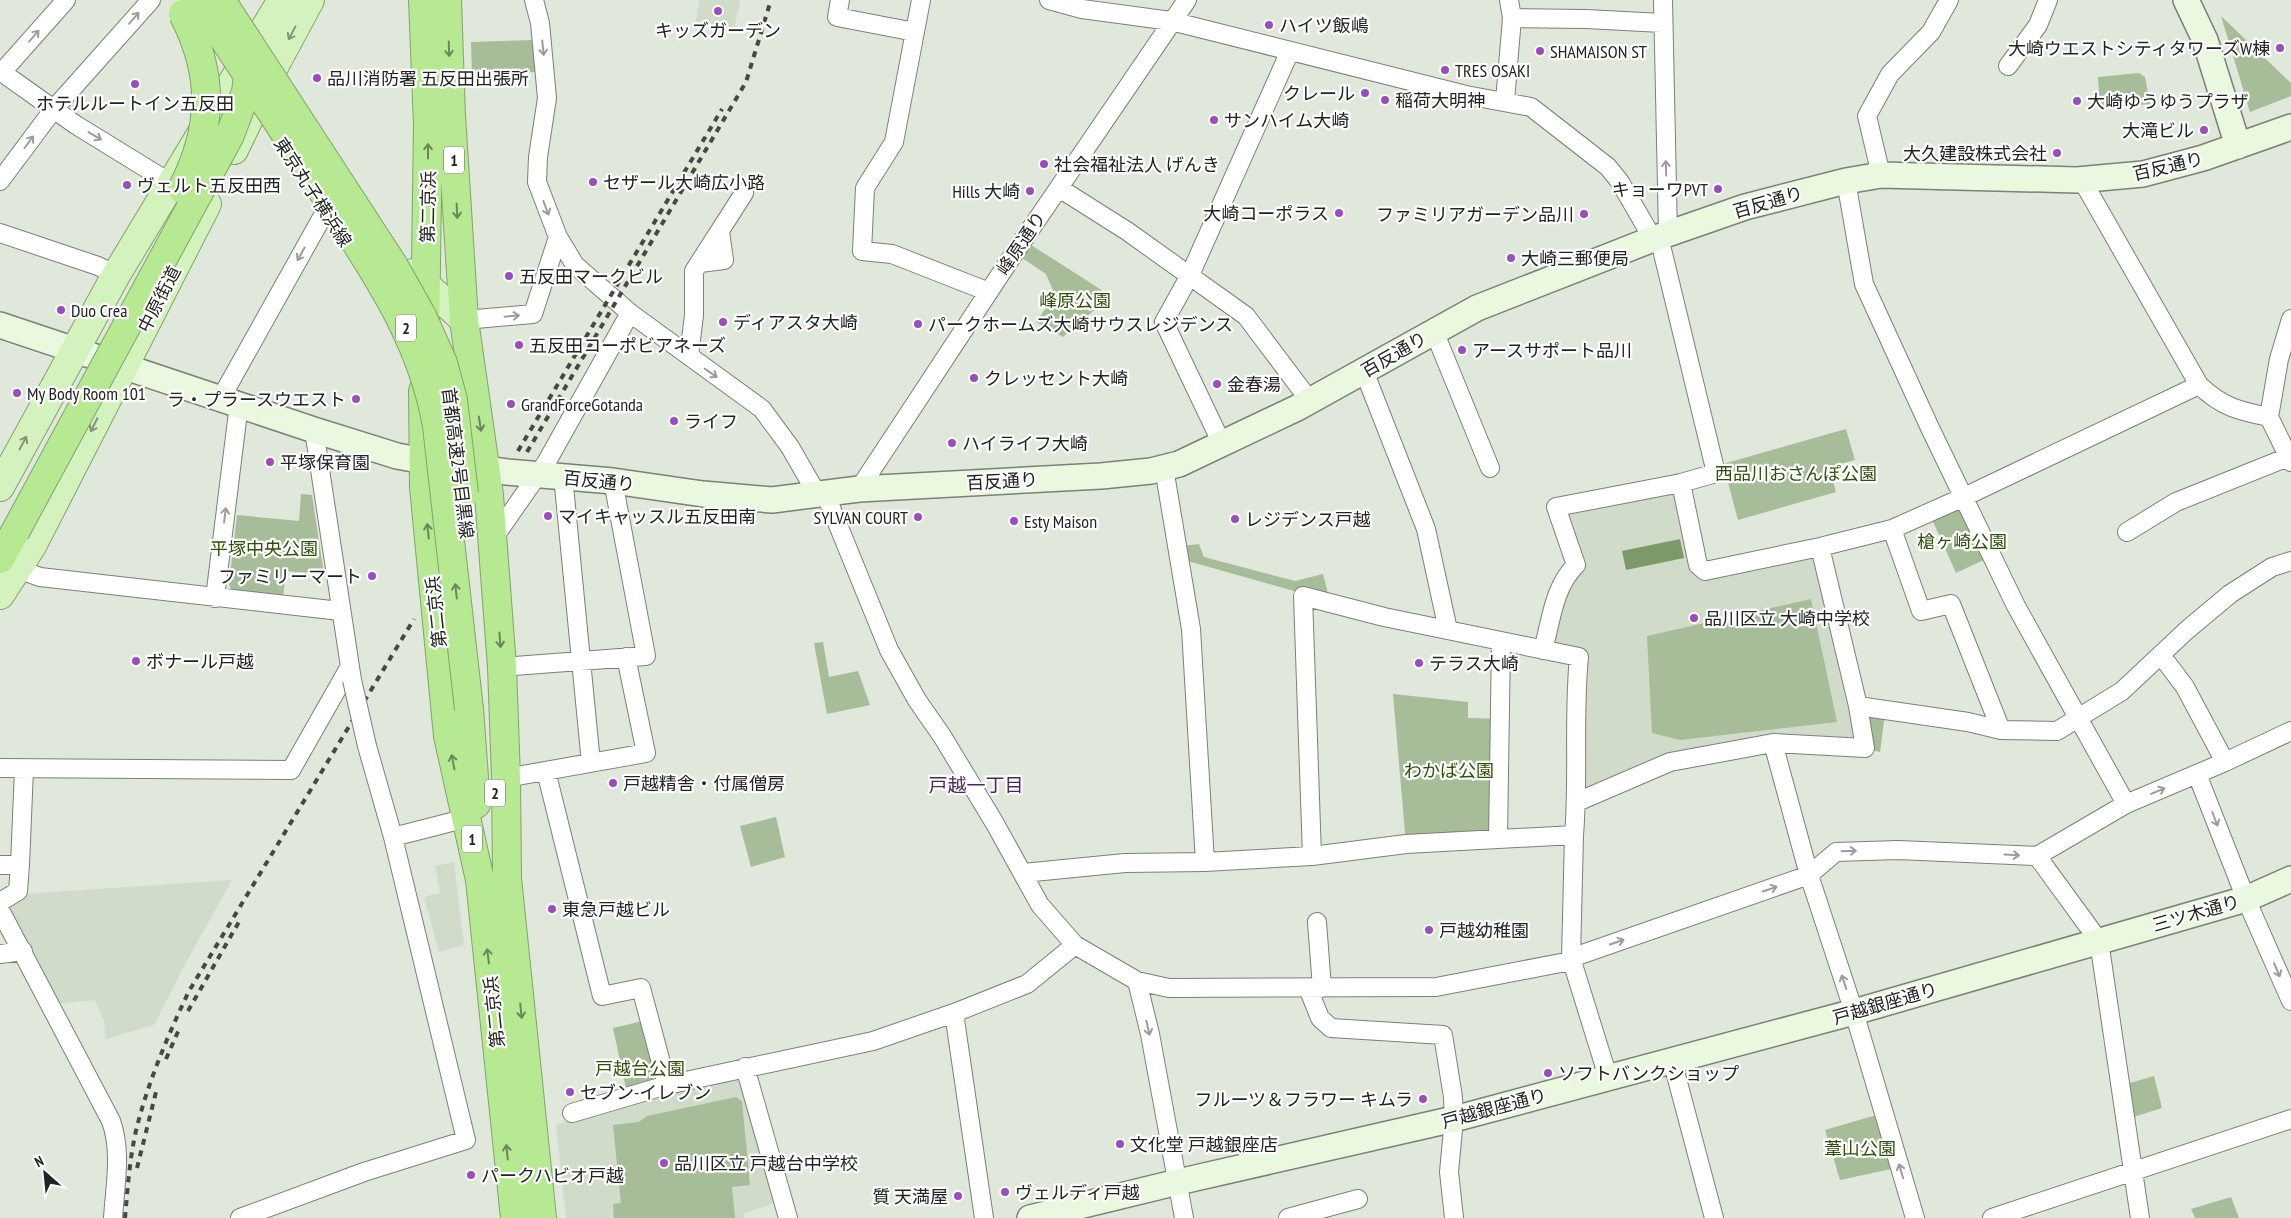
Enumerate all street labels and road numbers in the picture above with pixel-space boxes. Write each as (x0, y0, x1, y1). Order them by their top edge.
street label: 東京丸子横浜線 (269, 133, 357, 251)
road number: 1 (444, 146, 464, 174)
street label: 百反通り (2130, 147, 2206, 185)
street label: 第二京浜 (416, 171, 440, 243)
street label: 百反通り (1730, 181, 1806, 223)
street label: 峰原通り (991, 207, 1051, 279)
street label: 中原街道 (132, 262, 186, 336)
road number: 2 (396, 314, 416, 342)
street label: 百反通り (1357, 326, 1431, 382)
street label: 首都高速2号目黒線 (437, 386, 479, 540)
street label: 百反通り (562, 466, 636, 496)
street label: 百反通り (965, 468, 1039, 494)
street label: 第二京浜 (421, 575, 451, 649)
road number: 2 (485, 780, 505, 806)
road number: 1 (462, 826, 482, 852)
street label: 三ツ木通り (2150, 890, 2242, 936)
street label: 第二京浜 (479, 975, 509, 1049)
street label: 戸越銀座通り (1830, 977, 1940, 1029)
street label: 戸越銀座通り (1439, 1083, 1549, 1133)

